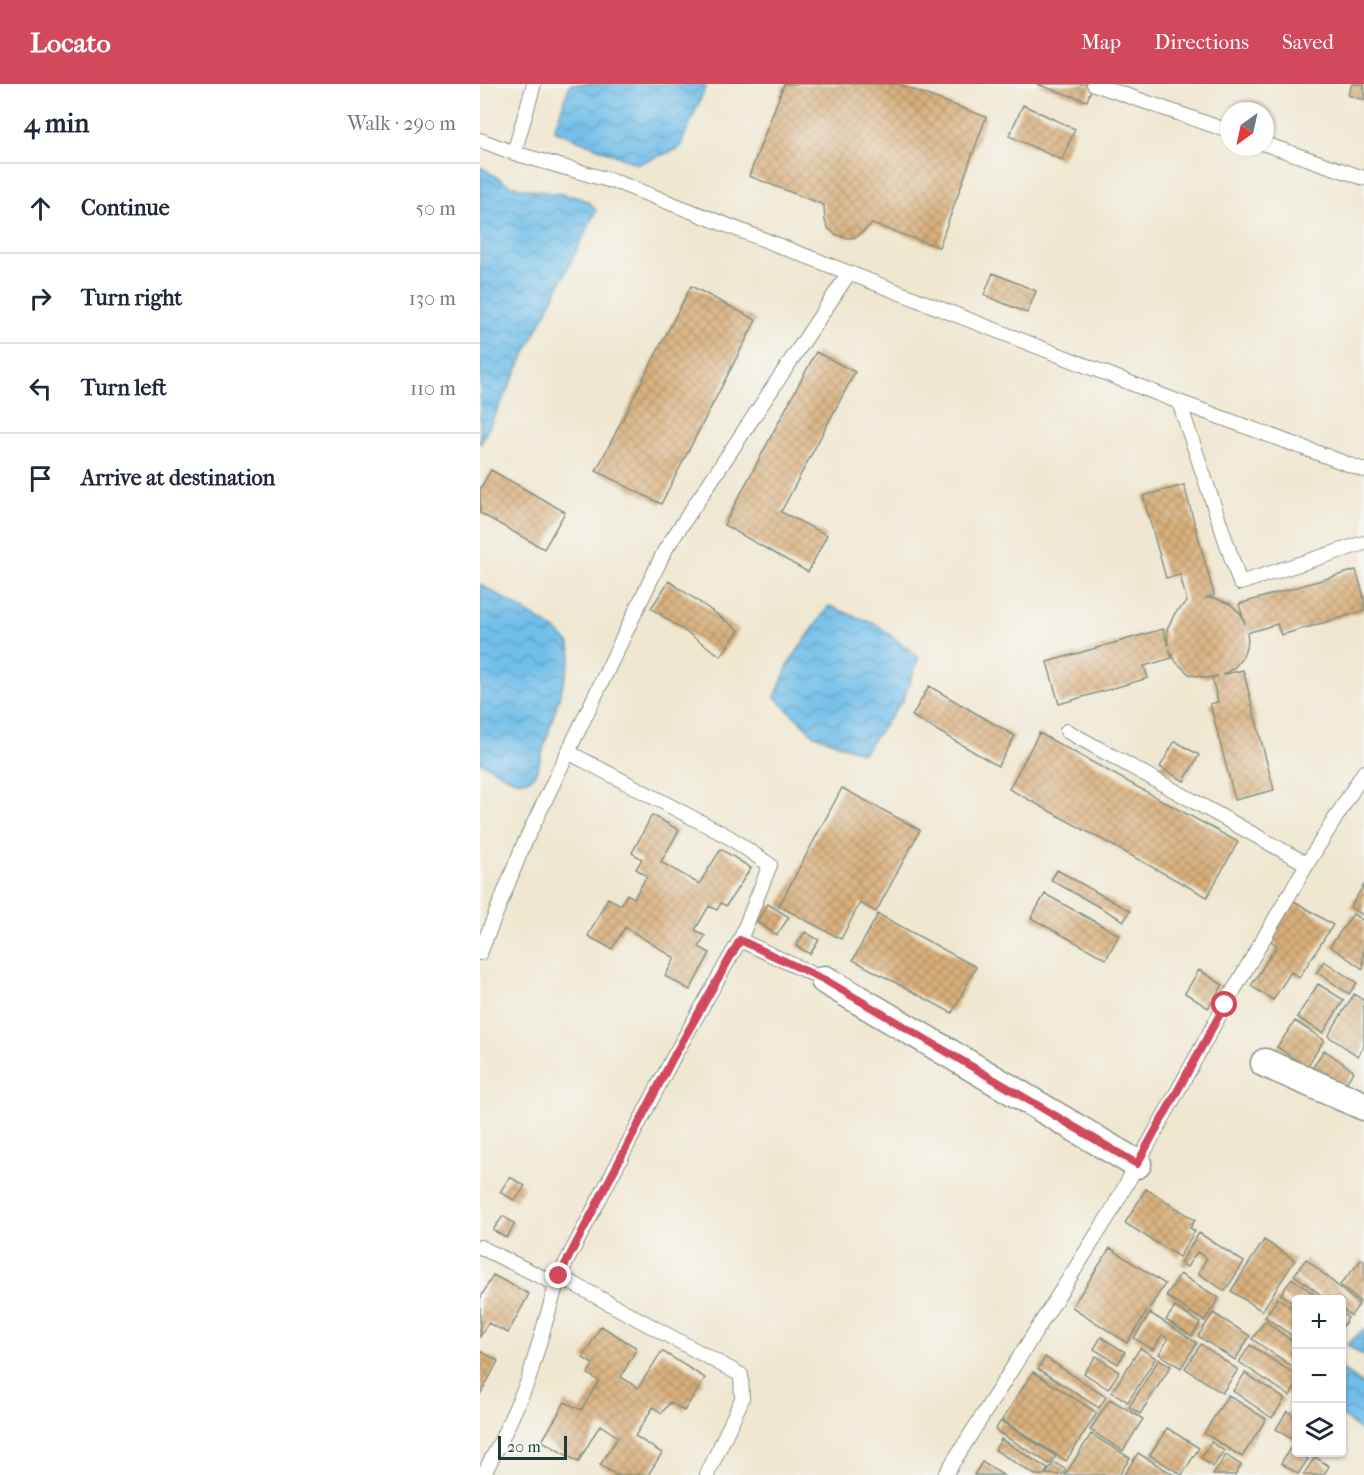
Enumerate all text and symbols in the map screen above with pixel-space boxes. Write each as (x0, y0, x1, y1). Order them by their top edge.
text: Locato (30, 26, 111, 59)
text: Map (1081, 30, 1121, 54)
text: Directions (1154, 30, 1249, 54)
text: Saved (1282, 30, 1334, 54)
north arrow (1220, 102, 1274, 156)
text: 4 min (24, 108, 89, 139)
text: Walk · 290 m (347, 112, 456, 135)
icon: ahead (24, 192, 57, 225)
text: Continue (81, 195, 170, 221)
text: 50 m (415, 197, 456, 220)
icon: right (24, 282, 57, 315)
text: Turn right (81, 285, 182, 311)
text: 130 m (409, 287, 456, 310)
icon: left (24, 372, 57, 405)
text: Turn left (81, 375, 167, 401)
text: 110 m (410, 377, 456, 400)
icon: arrive (24, 462, 57, 495)
text: Arrive at destination (81, 465, 275, 491)
route start (1211, 991, 1237, 1017)
route end (545, 1262, 571, 1288)
map controls (1292, 1295, 1346, 1457)
button: + (1292, 1295, 1346, 1349)
button: − (1292, 1349, 1346, 1403)
button: layers (1292, 1403, 1346, 1457)
scale bar (498, 1433, 567, 1460)
text: 20 m (507, 1437, 541, 1456)

